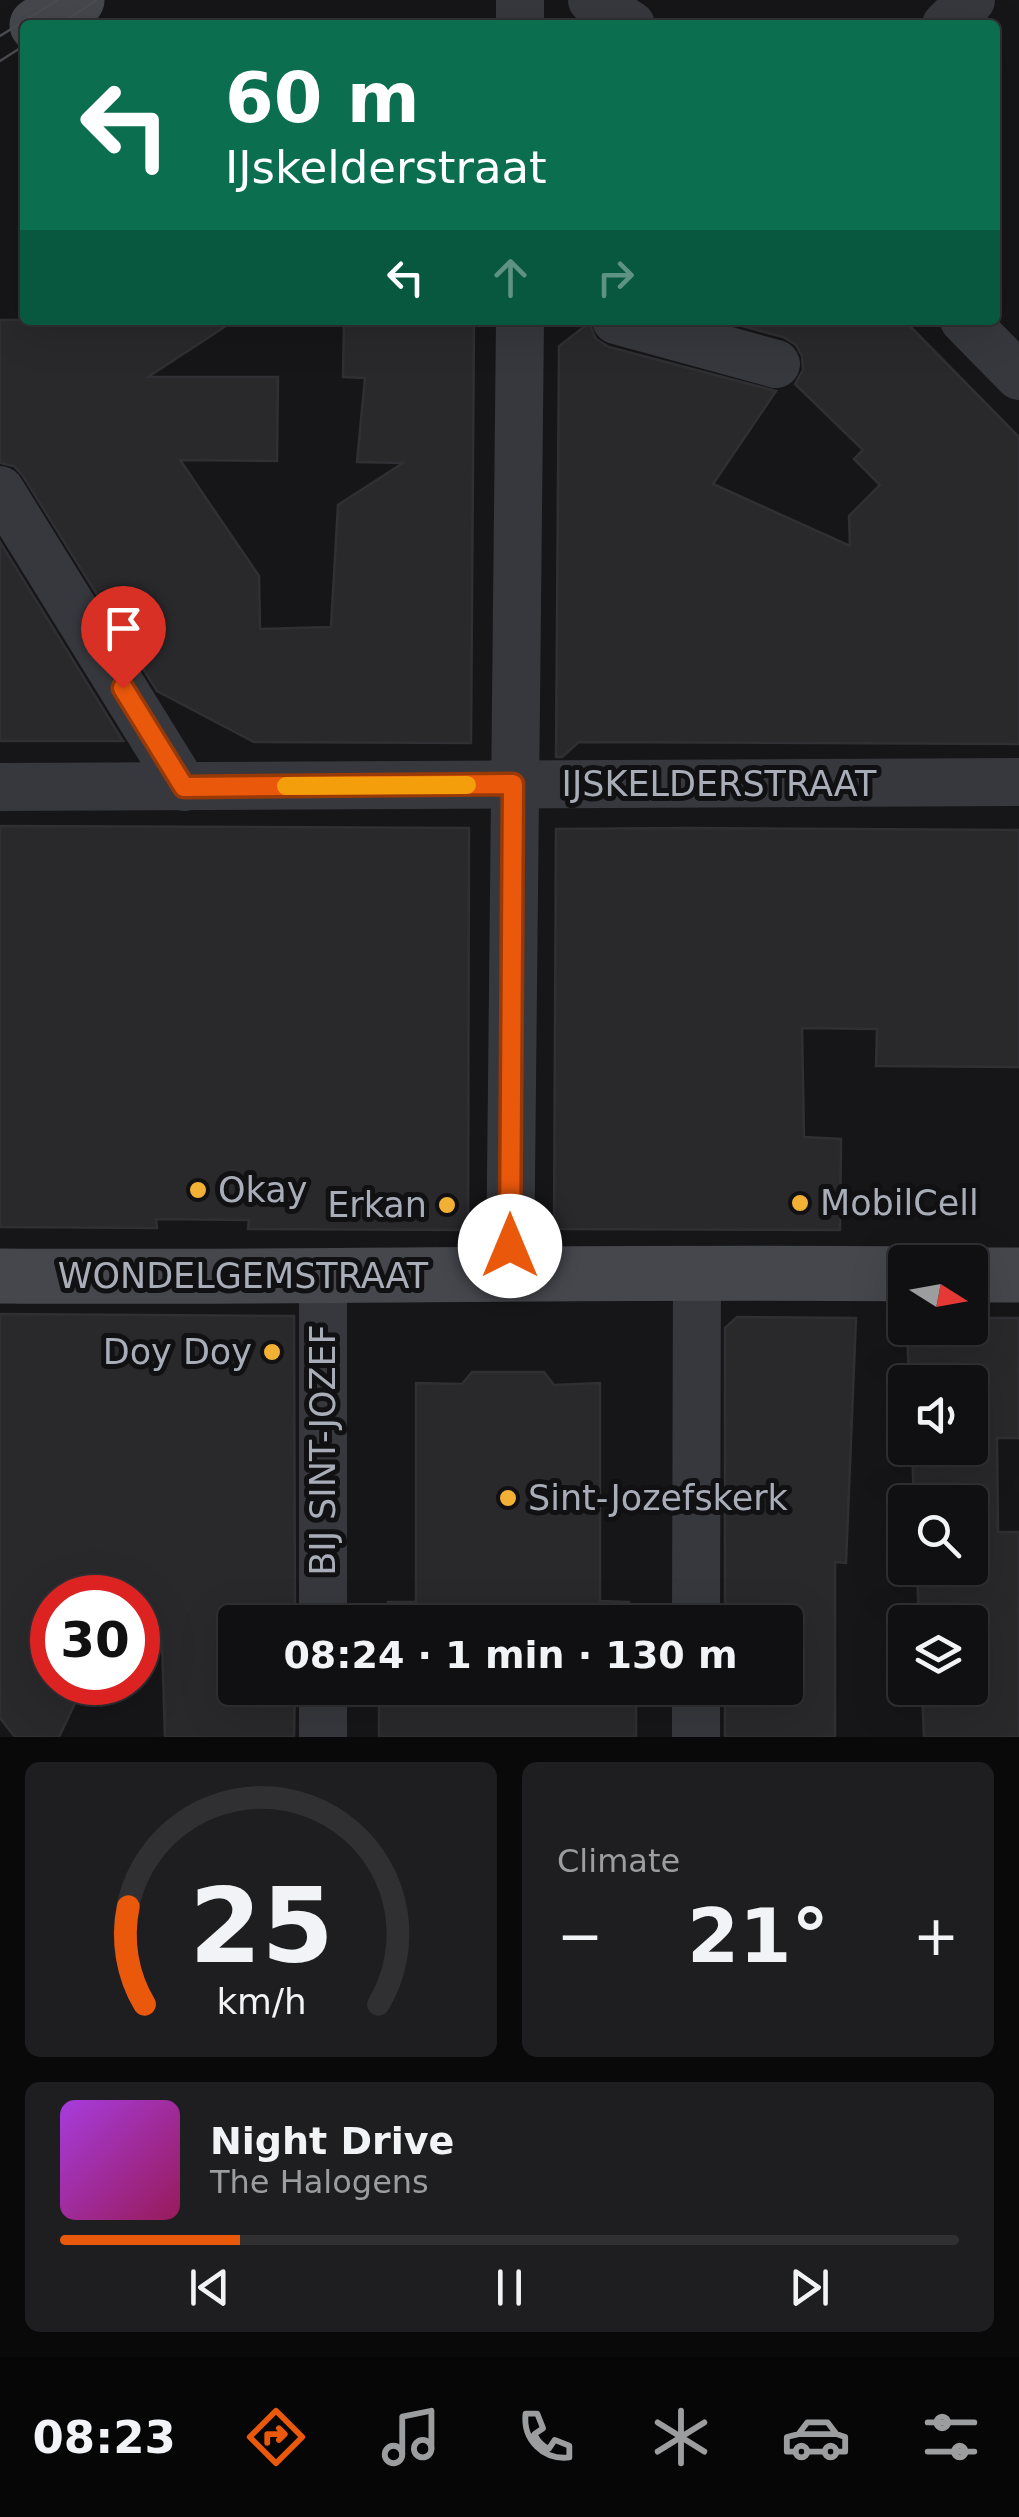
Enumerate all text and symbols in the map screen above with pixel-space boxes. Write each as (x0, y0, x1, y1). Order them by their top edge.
text: 60 m (225, 57, 420, 139)
icon: left (60, 60, 190, 190)
text: IJskelderstraat (225, 141, 547, 194)
icon: left (378, 250, 433, 305)
icon: ahead (483, 250, 538, 305)
icon: right (588, 250, 643, 305)
pin (81, 586, 166, 689)
icon: arrive (96, 601, 151, 656)
street label: IJSKELDERSTRAAT (562, 764, 877, 804)
place label: Okay (218, 1170, 307, 1210)
marker: Okay (187, 1179, 209, 1201)
place label: MobilCell (820, 1183, 979, 1223)
place label: Erkan (327, 1185, 427, 1225)
marker: MobilCell (789, 1192, 811, 1214)
marker: Erkan (436, 1194, 458, 1216)
position arrow (458, 1194, 562, 1298)
north arrow (888, 1245, 988, 1345)
map controls (888, 1245, 988, 1705)
street label: WONDELGEMSTRAAT (58, 1256, 429, 1296)
street label: BIJ SINT-JOZEF (303, 1324, 343, 1576)
place label: Doy Doy (103, 1332, 252, 1372)
marker: Doy Doy (261, 1341, 283, 1363)
button: sound (888, 1365, 988, 1465)
place label: Sint-Jozefskerk (528, 1478, 789, 1518)
button: search (888, 1485, 988, 1585)
marker: Sint-Jozefskerk (497, 1487, 519, 1509)
speed limit sign: 30 (30, 1575, 160, 1705)
button: layers (888, 1605, 988, 1705)
text: 08:24 · 1 min · 130 m (283, 1633, 738, 1677)
text: Climate (557, 1842, 680, 1880)
text: 25 (189, 1865, 333, 1987)
text: 21° (687, 1892, 829, 1980)
text: − (557, 1904, 603, 1968)
text: + (913, 1904, 959, 1968)
text: km/h (216, 1981, 306, 2022)
text: Night Drive (210, 2119, 454, 2163)
text: The Halogens (210, 2163, 429, 2201)
icon: previous (182, 2260, 237, 2315)
icon: pause (482, 2260, 537, 2315)
icon: next (782, 2260, 837, 2315)
icon: directions (241, 2402, 311, 2472)
icon: music (376, 2402, 446, 2472)
icon: phone (511, 2402, 581, 2472)
icon: climate (646, 2402, 716, 2472)
icon: car (781, 2402, 851, 2472)
icon: filters (916, 2402, 986, 2472)
text: 08:23 (33, 2411, 176, 2464)

